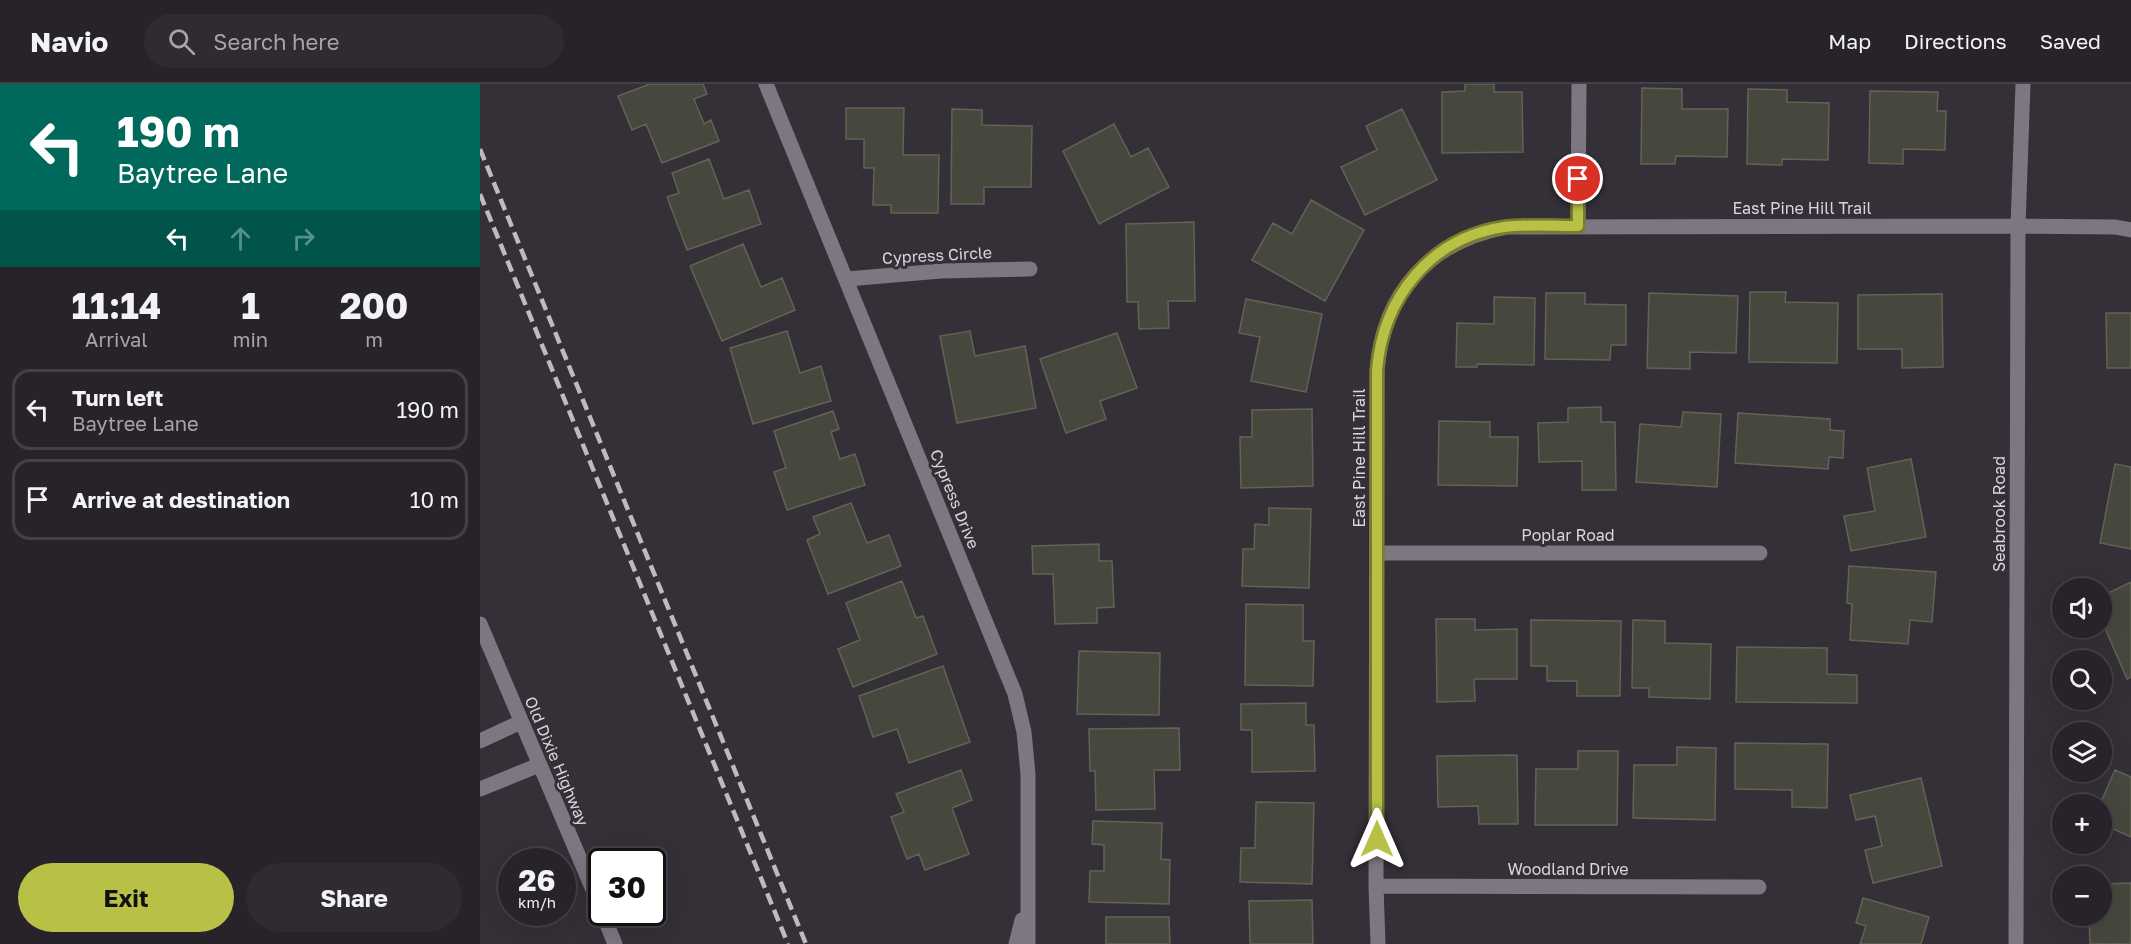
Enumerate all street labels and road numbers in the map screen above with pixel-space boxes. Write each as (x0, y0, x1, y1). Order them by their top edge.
street label: East Pine Hill Trail (1732, 198, 1872, 218)
street label: Cypress Circle (881, 242, 993, 268)
street label: East Pine Hill Trail (1349, 388, 1369, 528)
street label: Cypress Drive (926, 446, 984, 552)
street label: Seabrook Road (1989, 456, 2009, 572)
street label: Poplar Road (1521, 525, 1615, 545)
street label: Old Dixie Highway (521, 693, 593, 829)
street label: Woodland Drive (1507, 859, 1629, 879)

